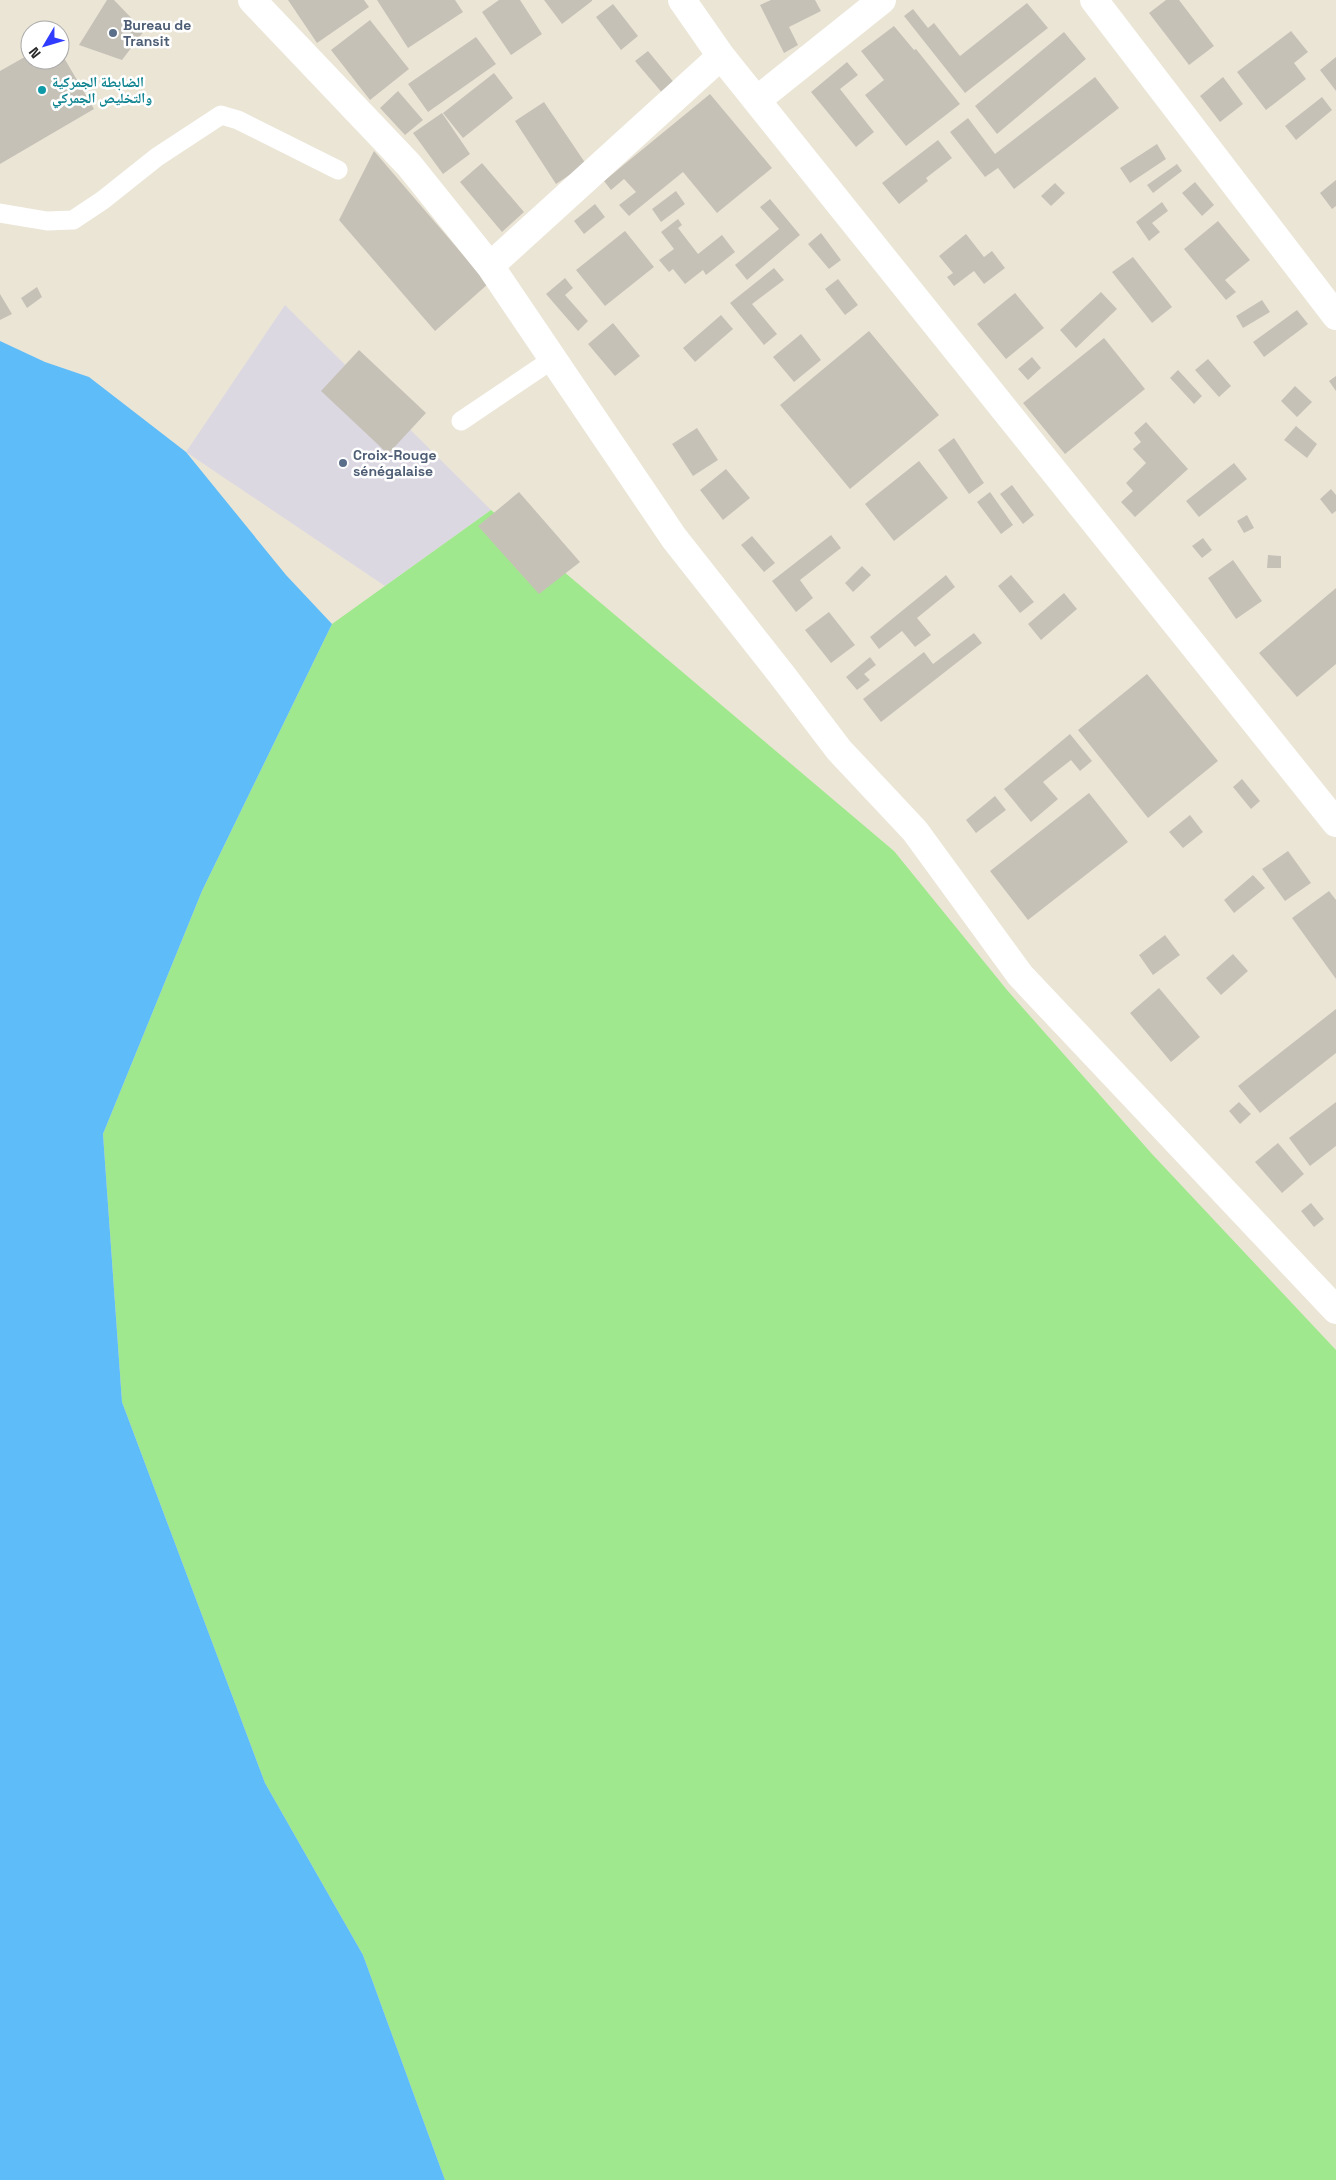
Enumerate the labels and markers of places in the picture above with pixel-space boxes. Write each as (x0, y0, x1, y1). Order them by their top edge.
place label: Bureau de Transit (123, 16, 191, 50)
marker: Bureau de Transit (107, 27, 119, 39)
place label: الضابطة الجمركية والتخليص الجمركي (52, 73, 152, 109)
marker: الضابطة الجمركية والتخليص الجمركي (36, 84, 48, 96)
place label: Croix-Rouge sénégalaise (353, 446, 436, 480)
marker: Croix-Rouge sénégalaise (337, 457, 349, 469)

